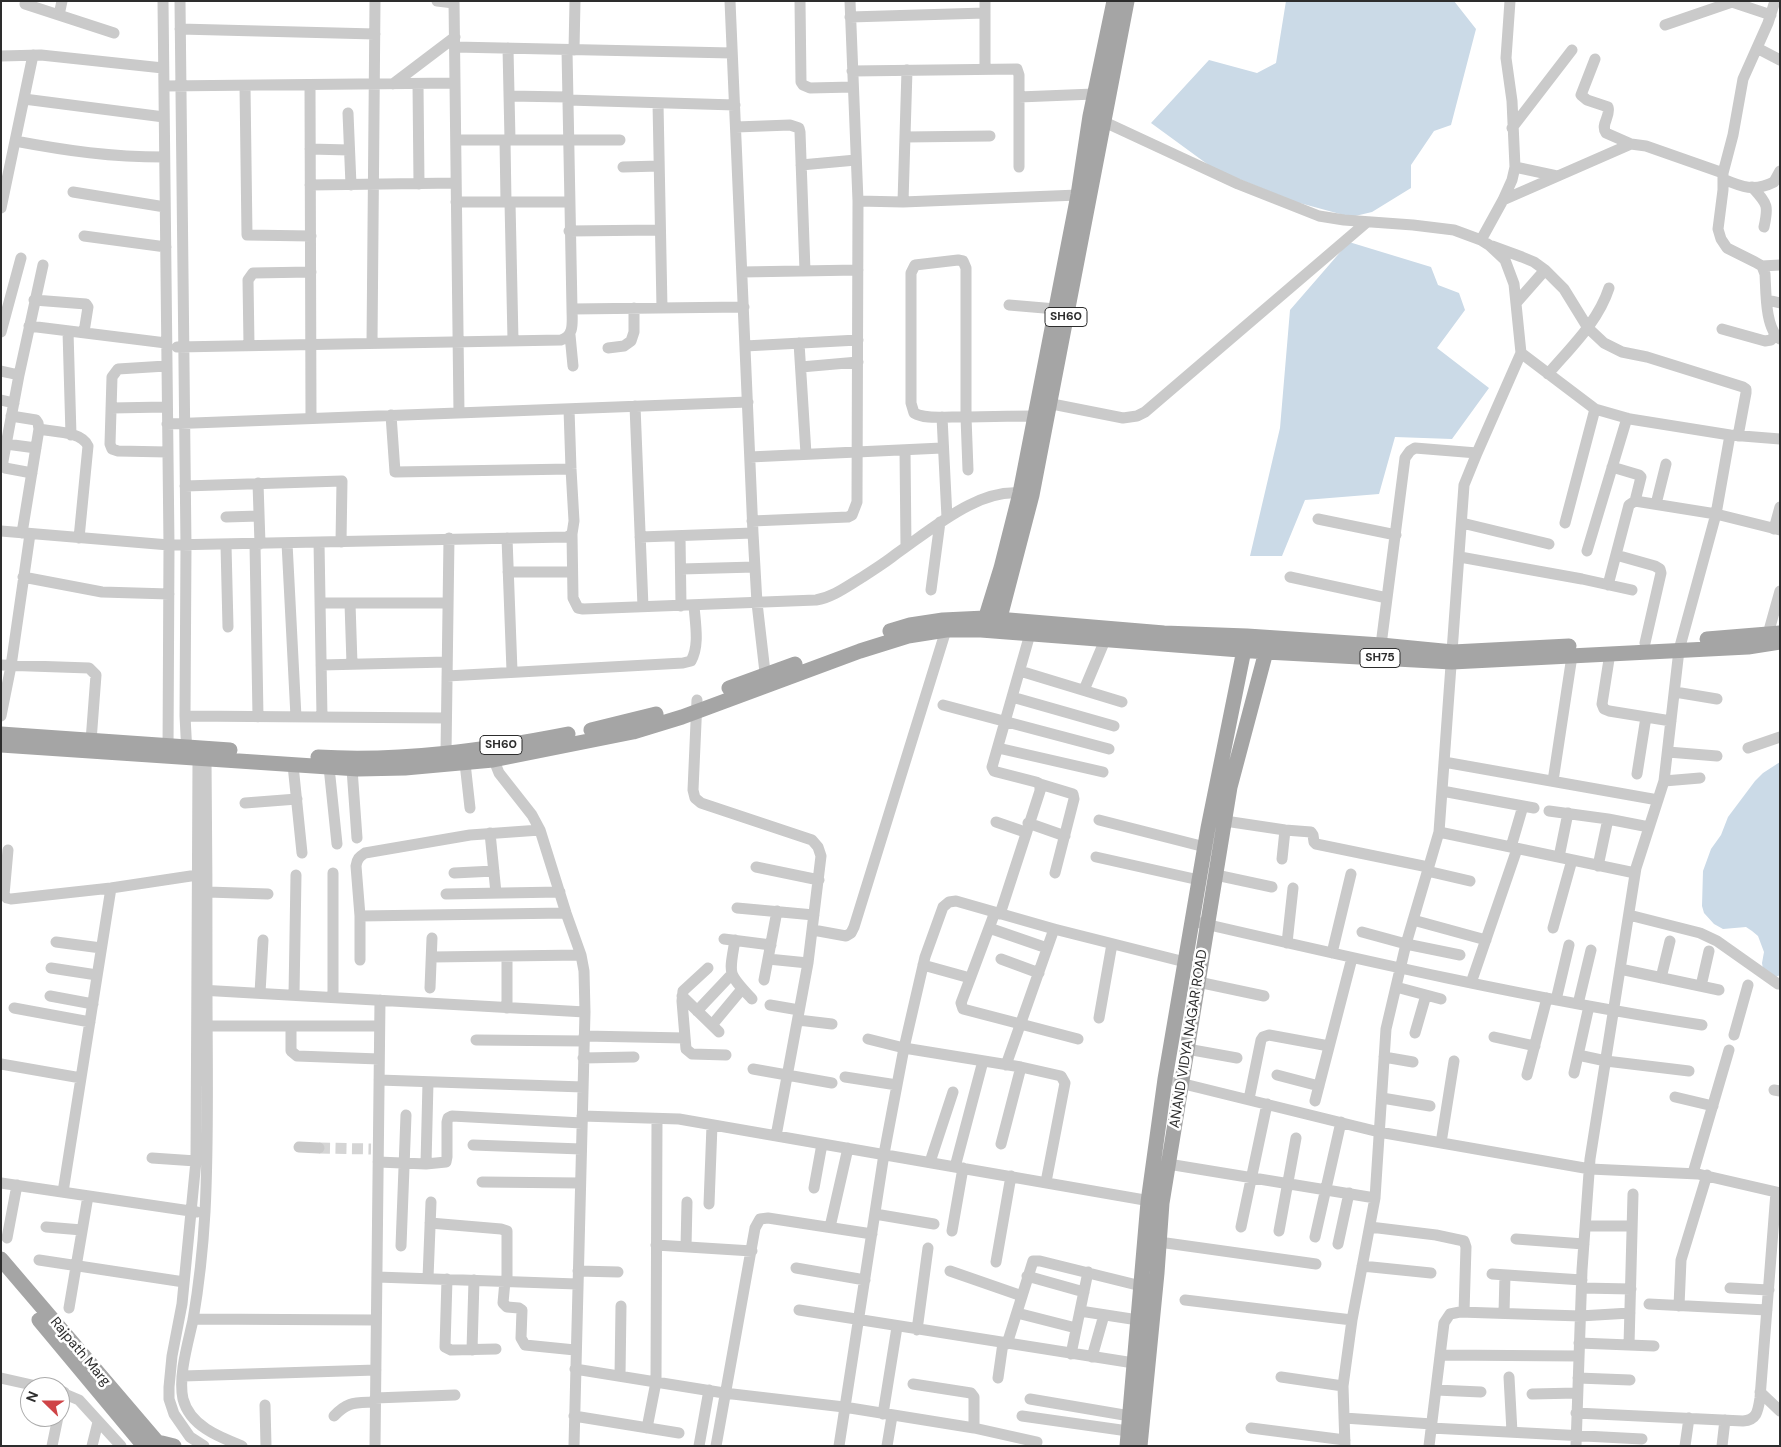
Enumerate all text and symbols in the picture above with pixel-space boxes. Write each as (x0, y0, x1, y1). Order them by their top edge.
road number: SH60 (1045, 308, 1087, 326)
road number: SH75 (1360, 648, 1400, 668)
road number: SH60 (480, 736, 522, 754)
street label: ANAND VIDYA NAGAR ROAD (1167, 948, 1211, 1130)
street label: Rajpath Marg (46, 1314, 114, 1390)
north arrow (20, 1377, 70, 1427)
text: N (22, 1389, 42, 1405)

